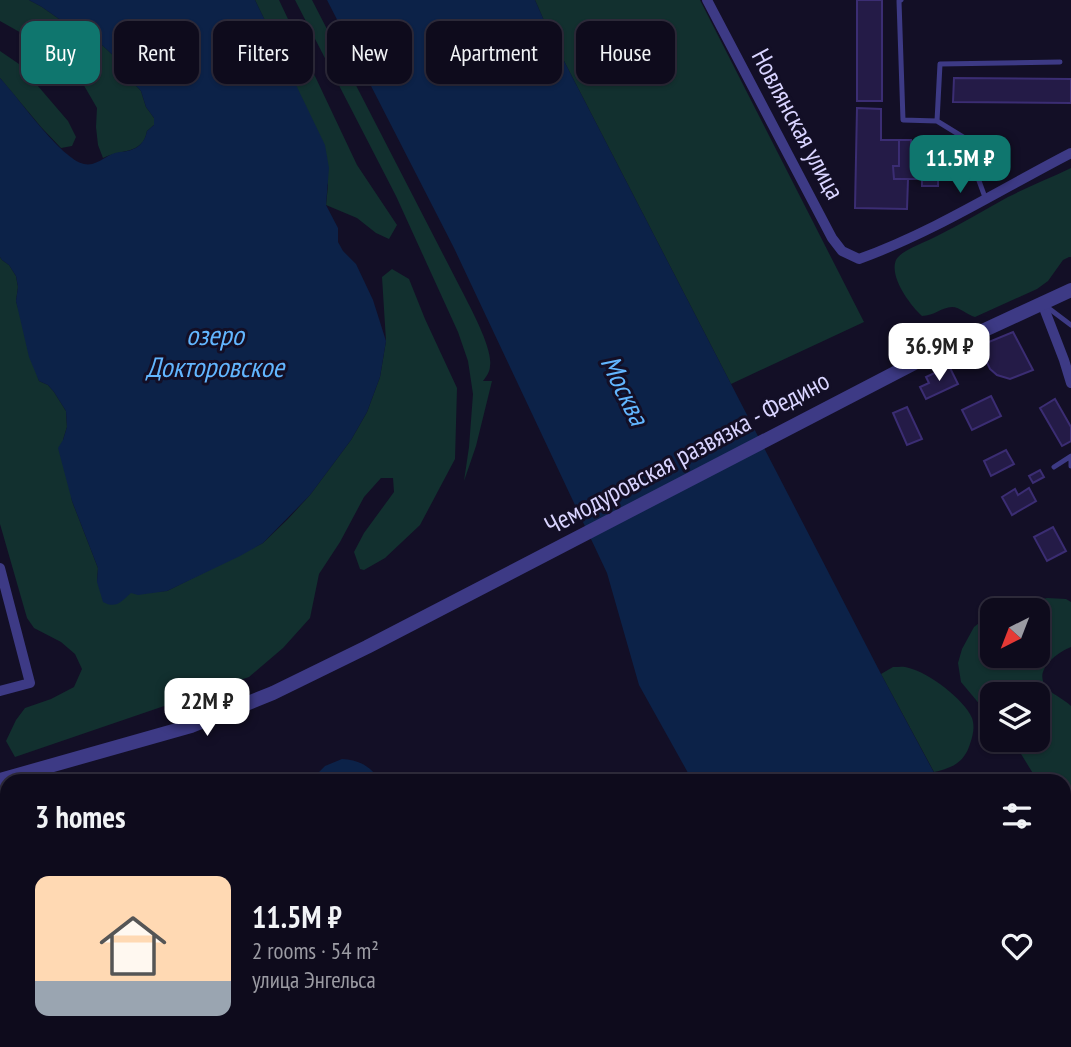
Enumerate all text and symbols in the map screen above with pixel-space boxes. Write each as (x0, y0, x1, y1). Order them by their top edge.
chip: Buy (21, 21, 100, 84)
chip: Rent (114, 21, 199, 84)
chip: Filters (213, 21, 313, 84)
chip: New (327, 21, 412, 84)
chip: Apartment (426, 21, 562, 84)
chip: House (576, 21, 675, 84)
street label: Новлянская улица (745, 43, 852, 205)
pin: 11.5M ₽ (895, 136, 1025, 195)
text: 11.5M ₽ (926, 143, 994, 172)
water label: озеро Докторовское (145, 316, 287, 385)
pin: 36.9M ₽ (874, 324, 1004, 383)
text: 36.9M ₽ (905, 331, 973, 360)
water label: Москва (593, 349, 659, 432)
street label: Чемодуровская развязка - Федино (539, 363, 835, 542)
north arrow (980, 598, 1050, 668)
map controls (980, 598, 1050, 752)
pin: 22M ₽ (158, 678, 256, 738)
button: layers (980, 682, 1050, 752)
text: 22M ₽ (181, 686, 233, 715)
text: 3 homes (35, 797, 126, 836)
icon: filters (998, 797, 1036, 835)
text: 11.5M ₽ (252, 897, 342, 936)
icon: home (91, 904, 175, 988)
icon: heart (998, 927, 1036, 965)
text: 2 rooms · 54 m² (252, 936, 379, 965)
text: улица Энгельса (252, 965, 376, 994)

